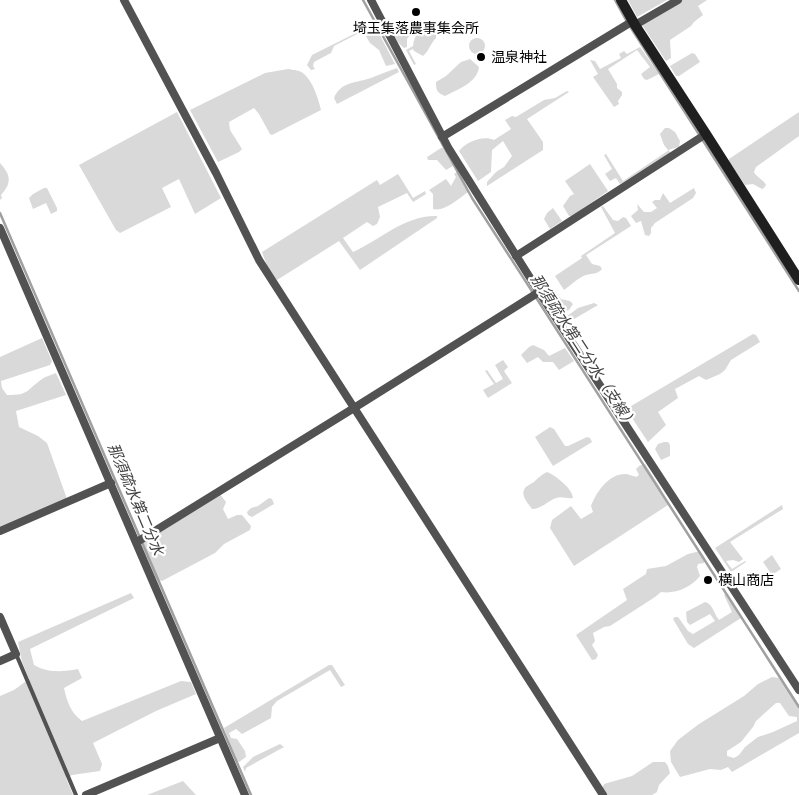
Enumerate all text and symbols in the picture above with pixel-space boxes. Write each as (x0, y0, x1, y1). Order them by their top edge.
marker: 埼玉集落農事集会所 (410, 6, 422, 18)
place label: 埼玉集落農事集会所 (353, 19, 479, 37)
place label: 温泉神社 (491, 48, 547, 66)
marker: 温泉神社 (475, 51, 487, 63)
water label: 那須疏水第二分水（支線） (527, 270, 641, 432)
water label: 那須疏水第二分水 (104, 440, 169, 560)
place label: 横山商店 (718, 571, 774, 589)
marker: 横山商店 (702, 574, 714, 586)

